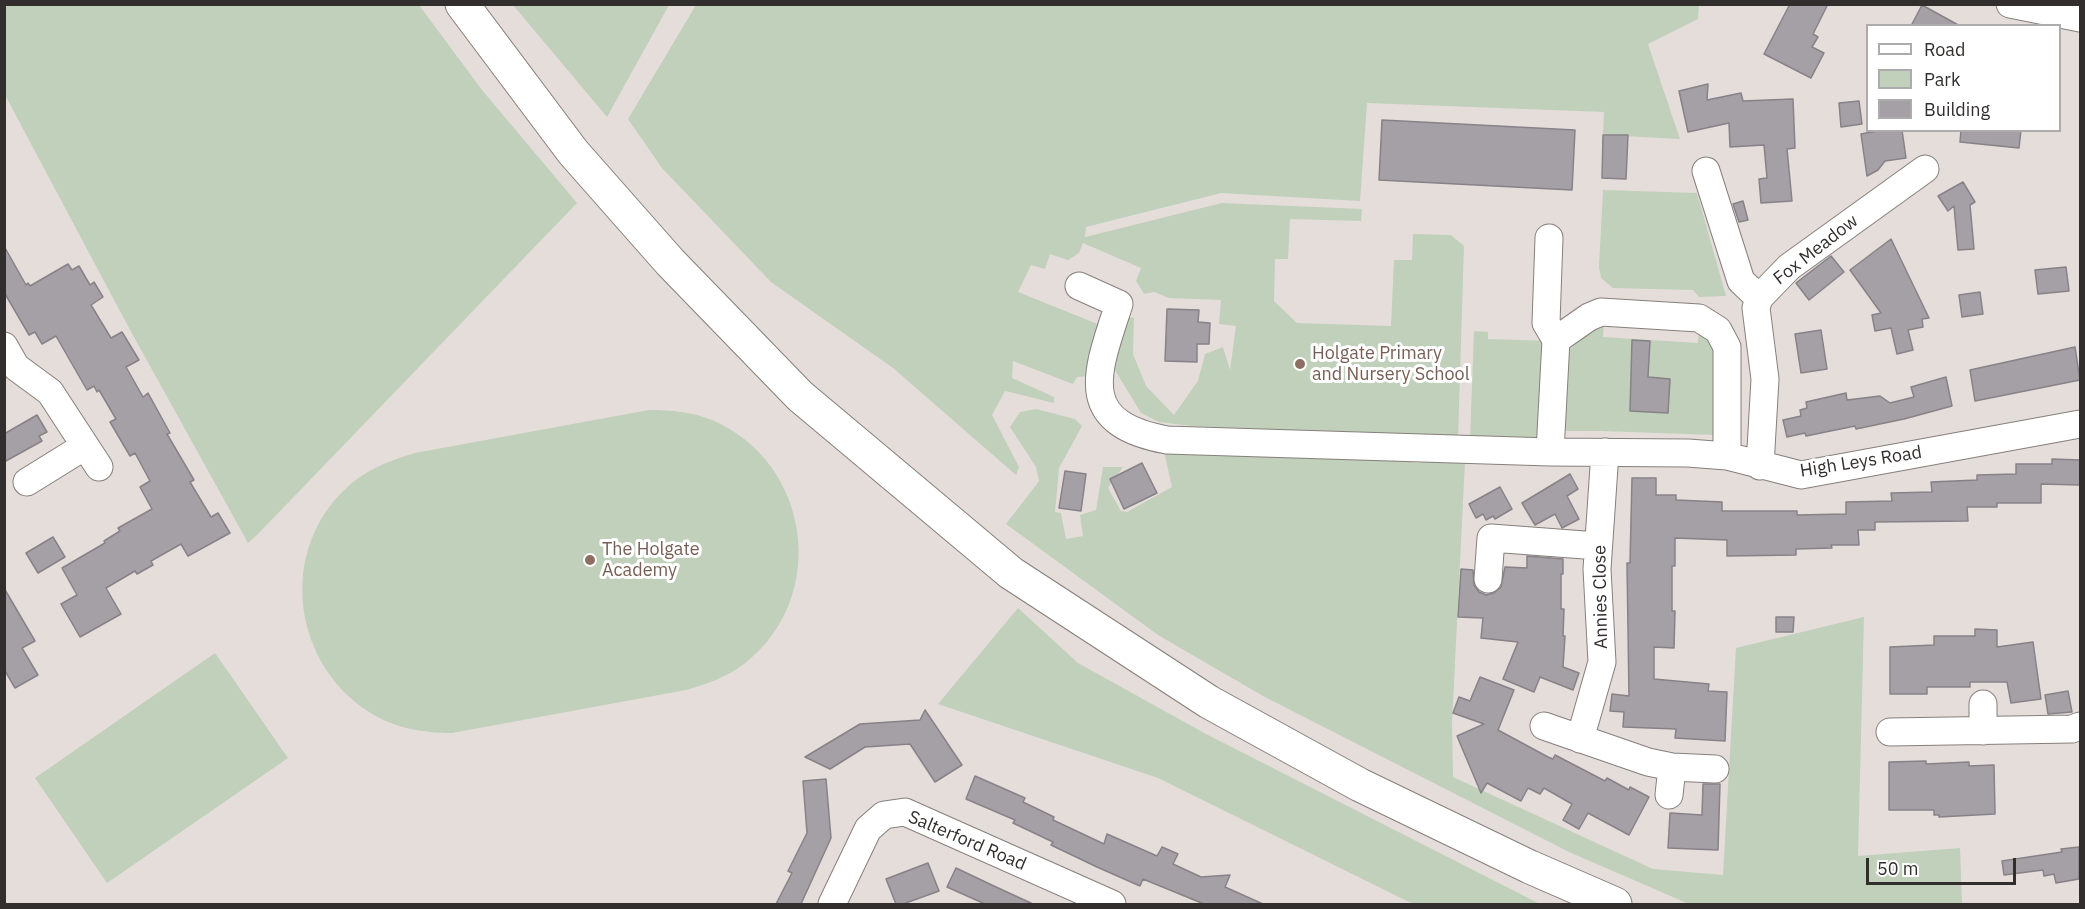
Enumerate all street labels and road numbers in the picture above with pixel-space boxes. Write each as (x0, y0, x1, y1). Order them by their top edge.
street label: Fox Meadow (1769, 210, 1863, 290)
street label: High Leys Road (1798, 442, 1924, 482)
street label: Annies Close (1589, 545, 1613, 649)
street label: Salterford Road (905, 806, 1029, 876)

